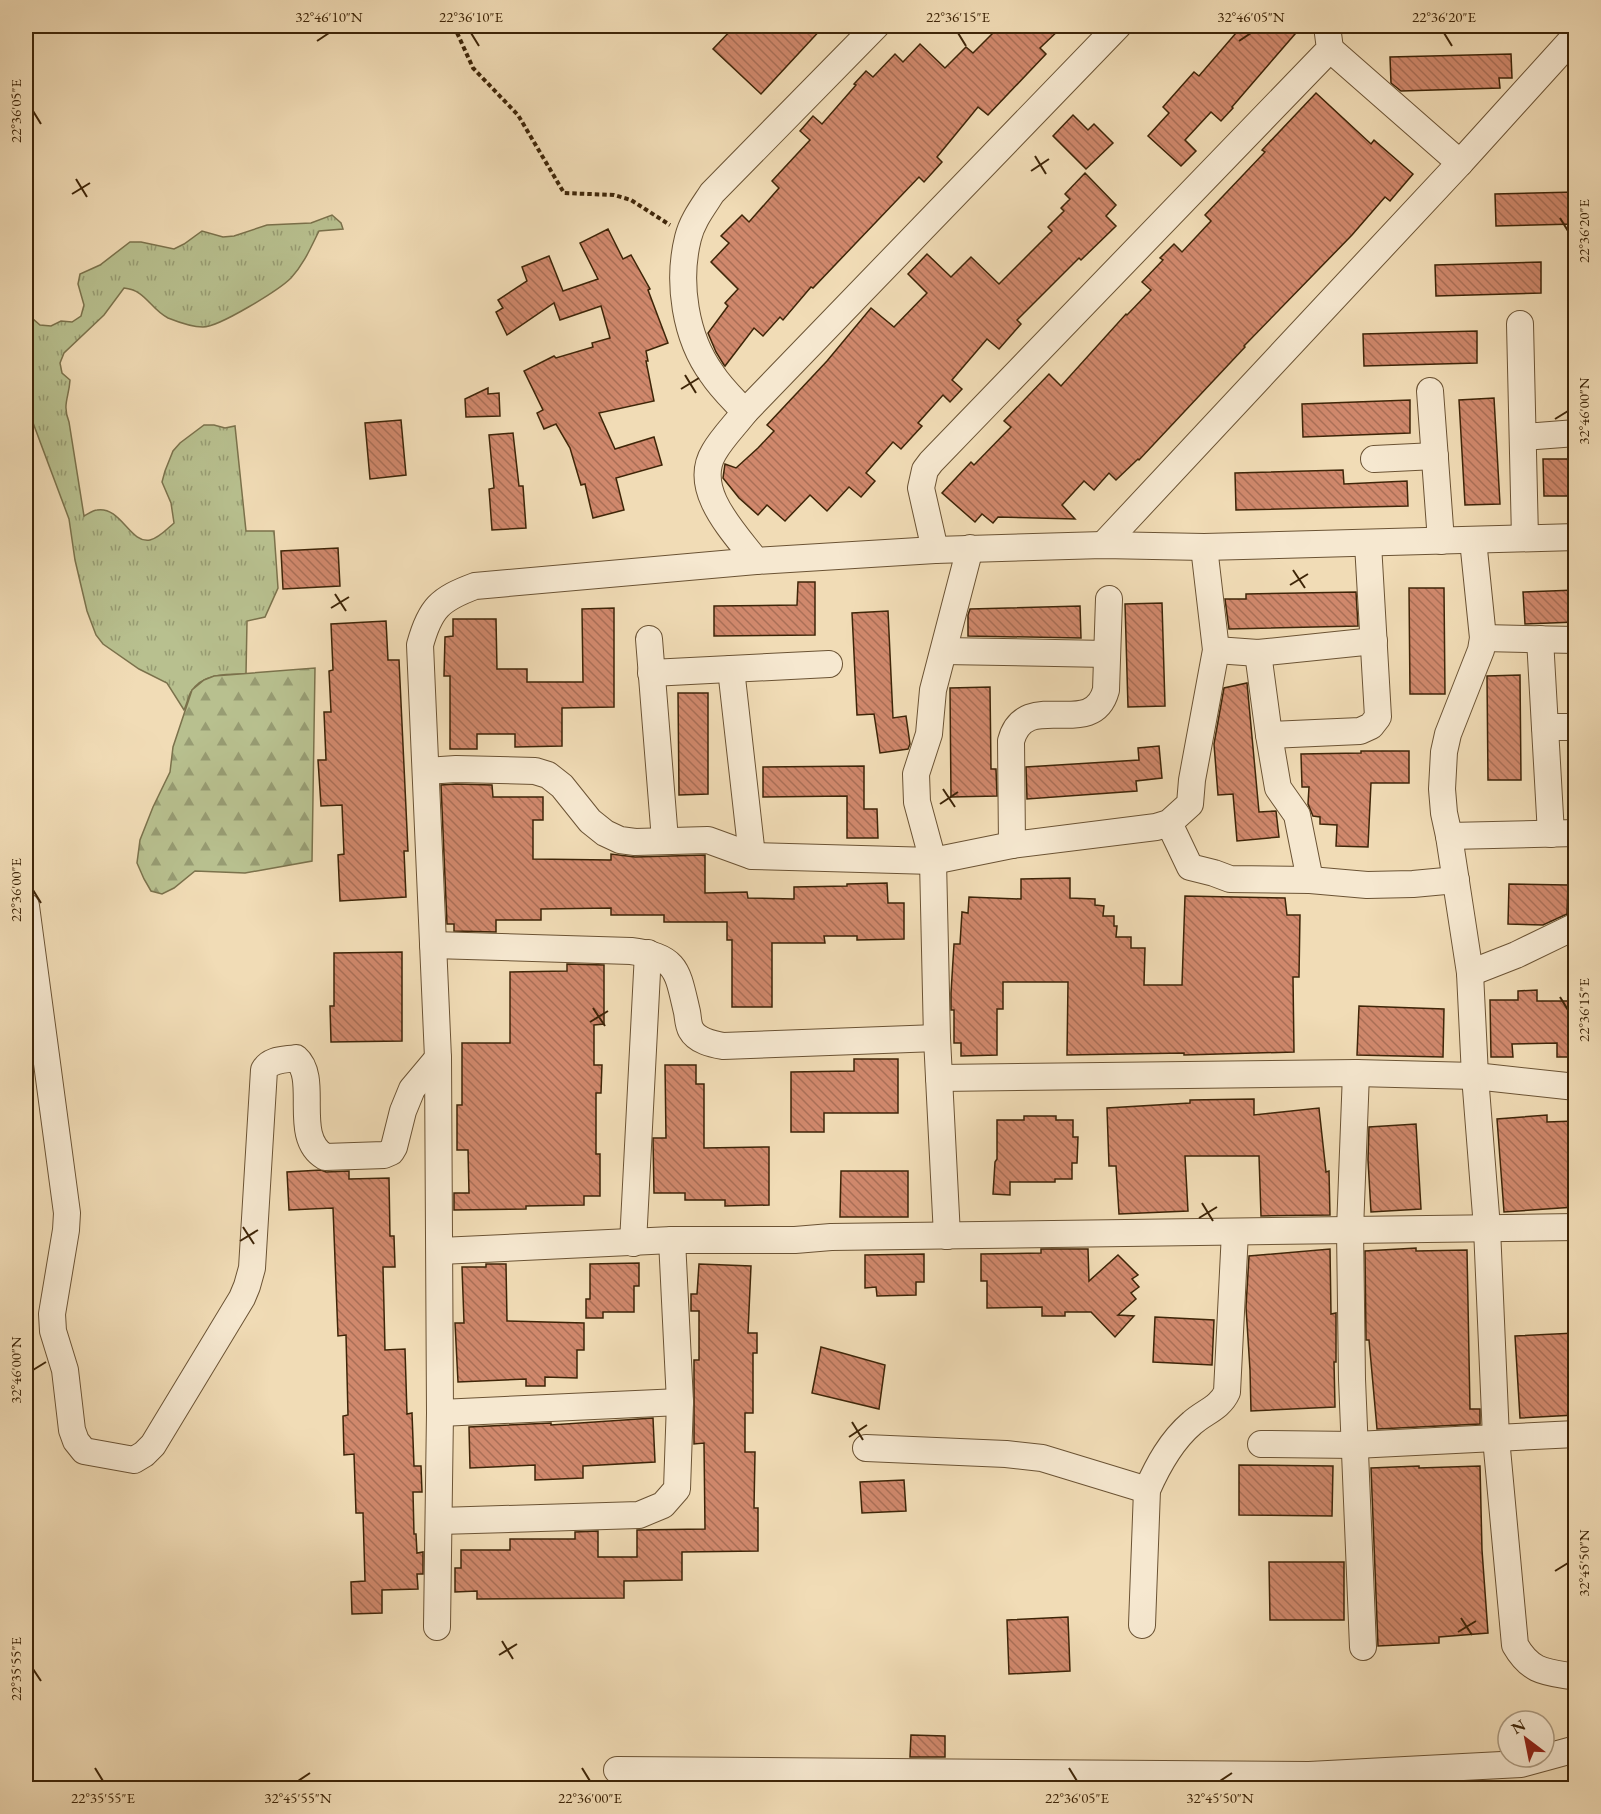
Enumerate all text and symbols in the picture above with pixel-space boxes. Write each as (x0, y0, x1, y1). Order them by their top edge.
text: 32°46'10"N (295, 7, 363, 26)
text: 22°36'10"E (439, 7, 504, 26)
text: 22°36'15"E (926, 7, 991, 26)
text: 32°46'05"N (1217, 7, 1285, 26)
text: 22°36'20"E (1412, 7, 1477, 26)
text: 22°36'05"E (6, 78, 25, 143)
text: 22°36'20"E (1574, 198, 1593, 263)
text: 32°46'00"N (1574, 377, 1593, 445)
text: 22°36'00"E (6, 857, 25, 922)
text: 22°36'15"E (1574, 977, 1593, 1042)
text: 32°46'00"N (6, 1336, 25, 1404)
text: 32°45'50"N (1574, 1529, 1593, 1597)
text: 22°35'55"E (6, 1636, 25, 1701)
north arrow (1496, 1709, 1556, 1769)
text: N (1507, 1714, 1529, 1739)
text: 22°35'55"E (71, 1788, 136, 1807)
text: 32°45'55"N (264, 1788, 332, 1807)
text: 22°36'00"E (558, 1788, 623, 1807)
text: 22°36'05"E (1045, 1788, 1110, 1807)
text: 32°45'50"N (1186, 1788, 1254, 1807)

